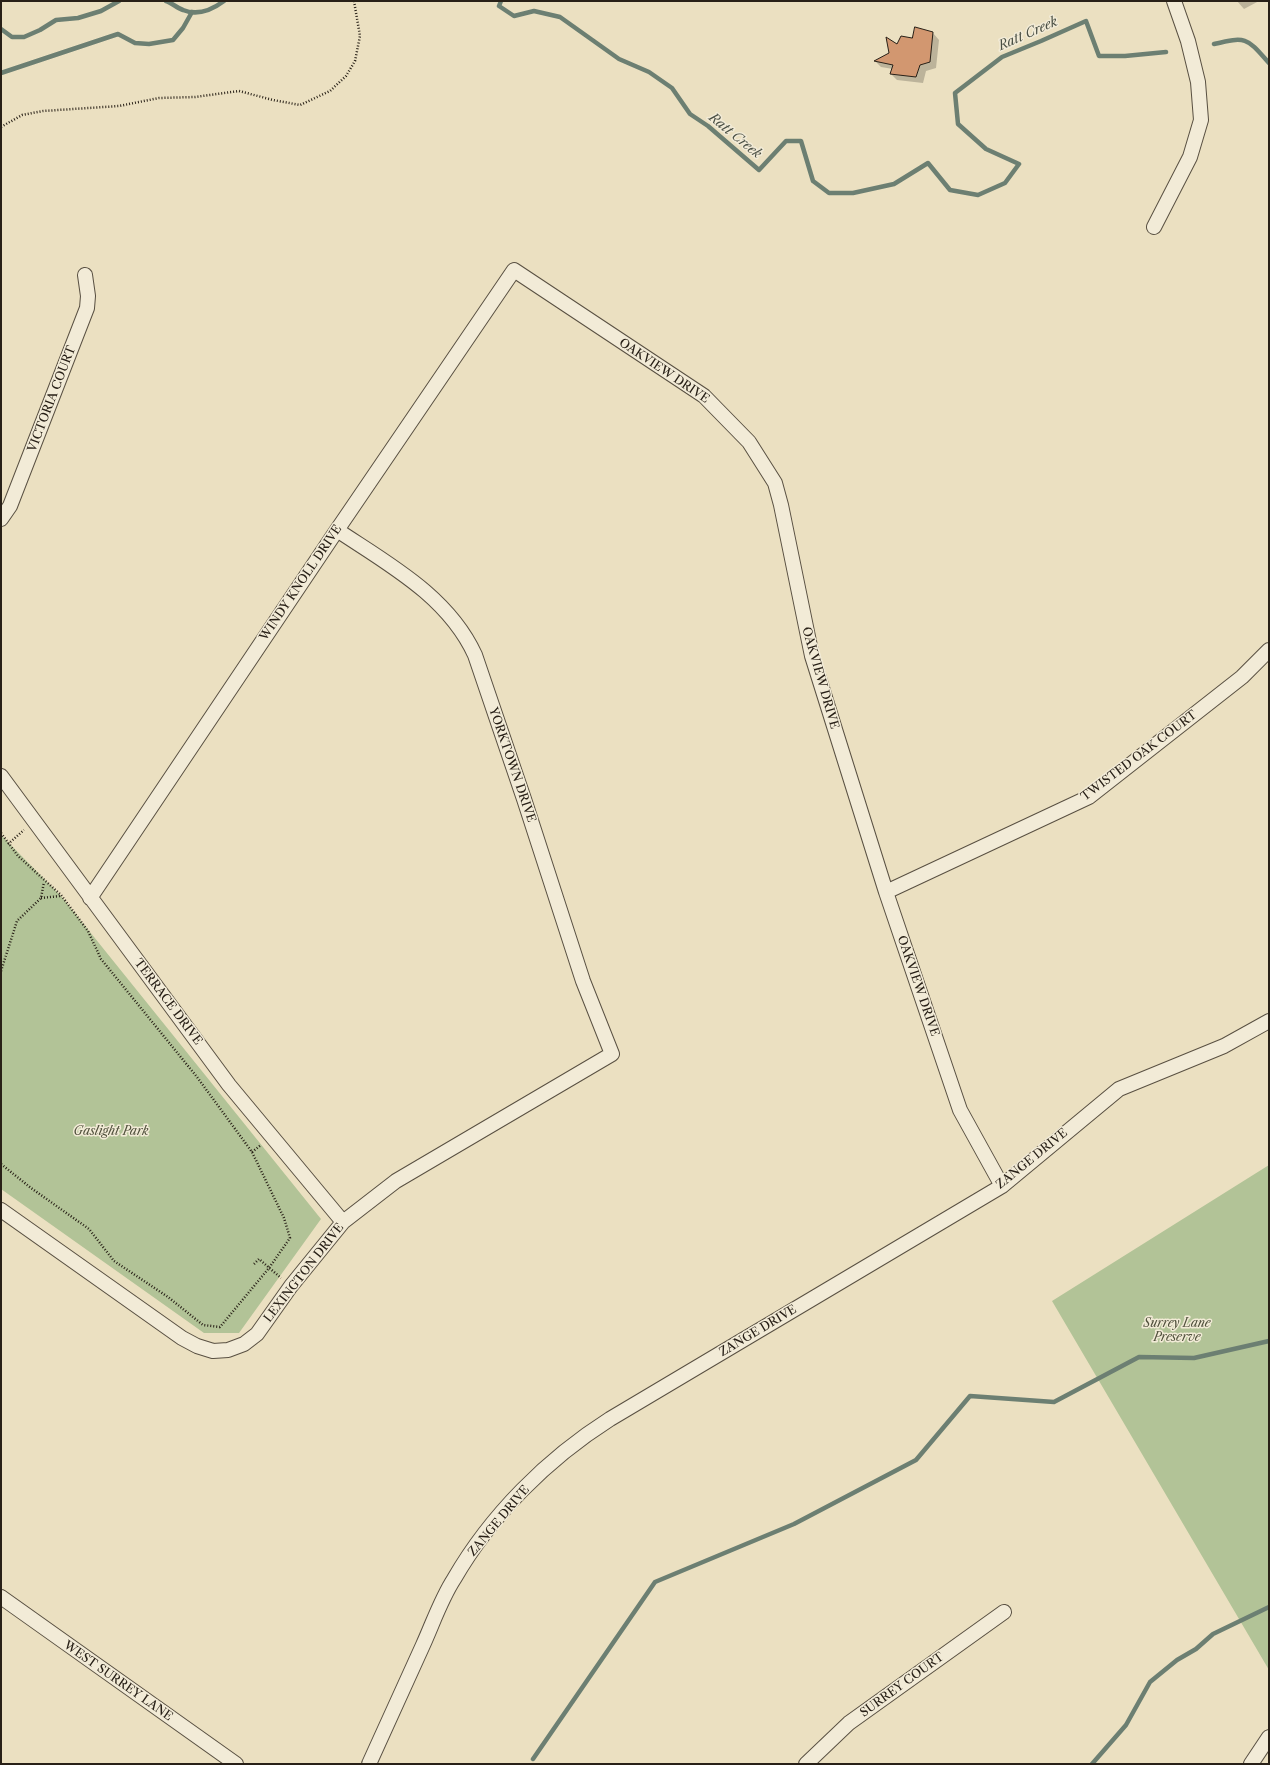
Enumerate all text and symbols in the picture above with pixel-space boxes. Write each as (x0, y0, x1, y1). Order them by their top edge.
water label: Ratt Creek (996, 14, 1060, 54)
water label: Ratt Creek (706, 110, 764, 162)
street label: OAKVIEW DRIVE (616, 336, 712, 406)
street label: VICTORIA COURT (25, 344, 79, 454)
street label: WINDY KNOLL DRIVE (257, 523, 345, 643)
street label: OAKVIEW DRIVE (799, 625, 841, 731)
street label: YORKTOWN DRIVE (486, 706, 538, 824)
street label: TWISTED OAK COURT (1078, 708, 1200, 804)
street label: OAKVIEW DRIVE (894, 934, 942, 1038)
street label: TERRACE DRIVE (131, 956, 205, 1048)
park label: Gaslight Park (74, 1125, 148, 1139)
street label: ZANGE DRIVE (993, 1126, 1071, 1192)
street label: LEXINGTON DRIVE (261, 1221, 347, 1325)
street label: ZANGE DRIVE (717, 1302, 799, 1360)
park label: Surrey Lane Preserve (1144, 1317, 1210, 1345)
street label: ZANGE DRIVE (465, 1483, 533, 1559)
street label: WEST SURREY LANE (61, 1638, 175, 1724)
street label: SURREY COURT (857, 1650, 947, 1720)

